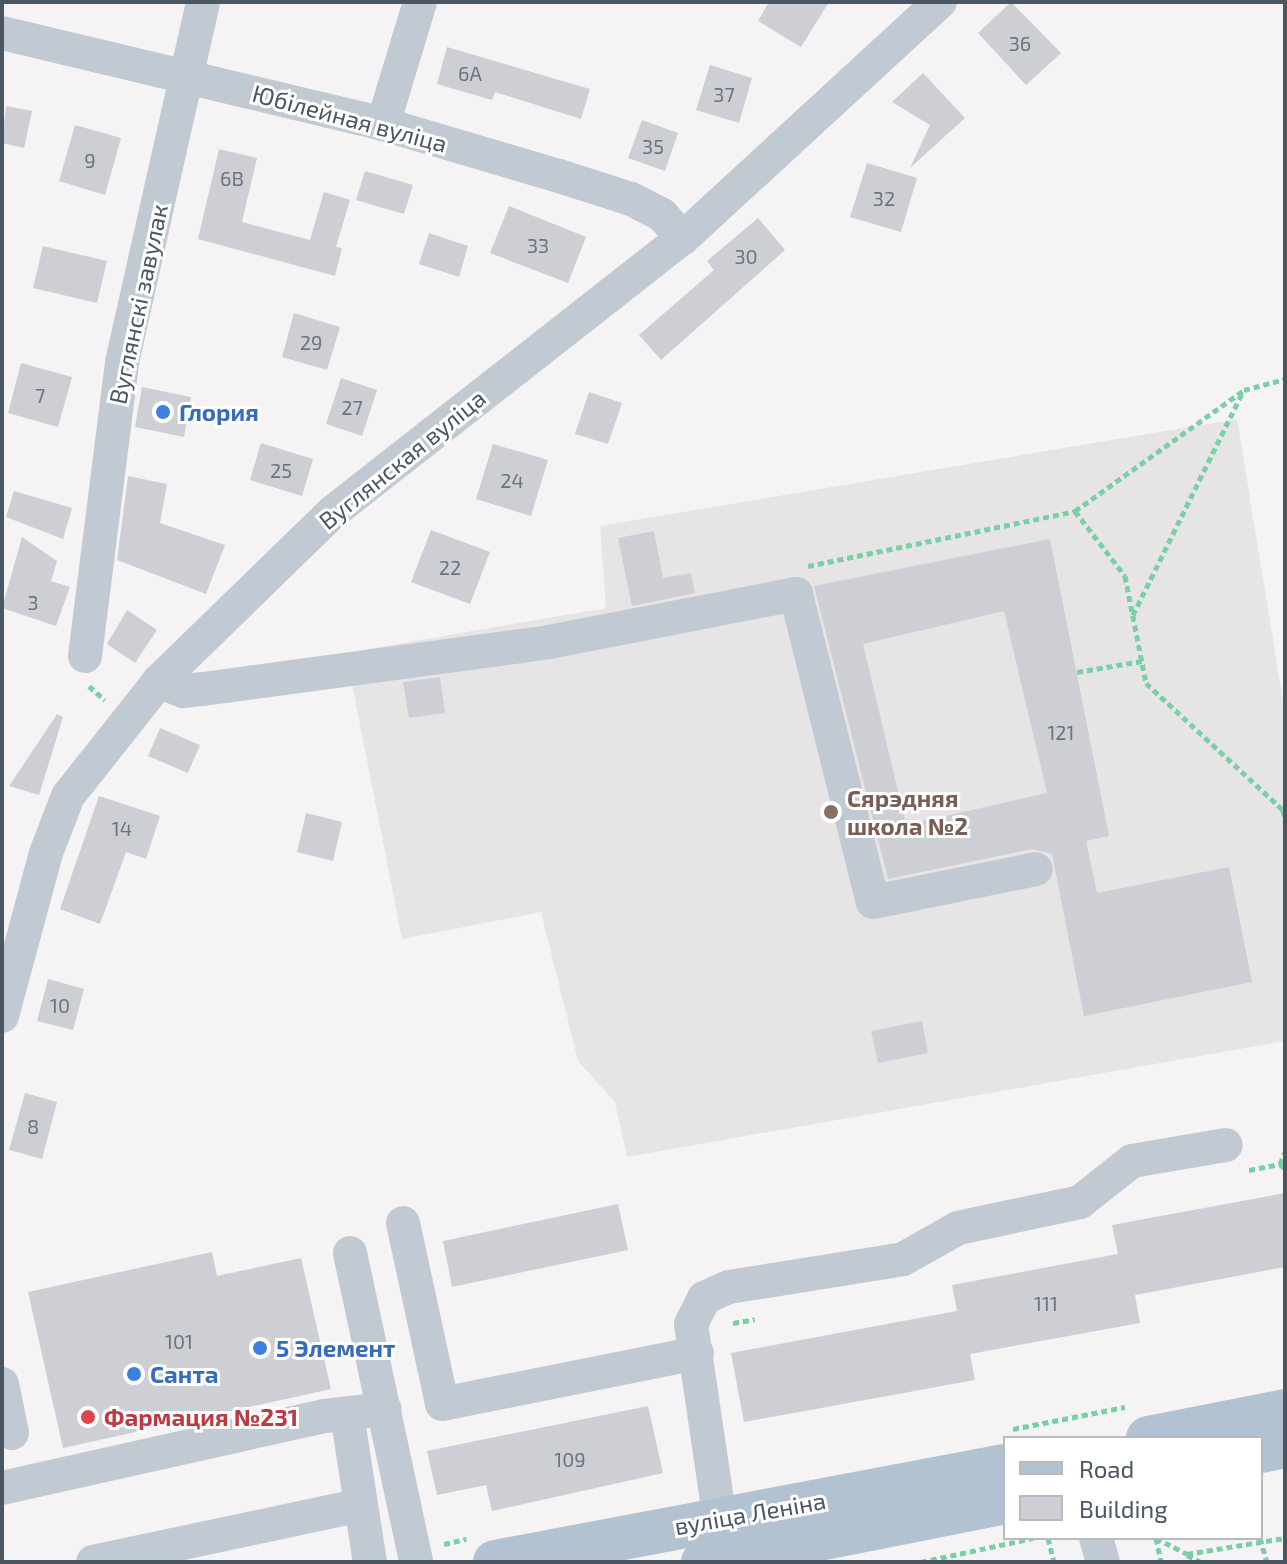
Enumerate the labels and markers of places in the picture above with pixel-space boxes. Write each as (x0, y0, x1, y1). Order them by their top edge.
place label: Глория (179, 398, 259, 426)
marker: Глория (154, 403, 172, 421)
place label: Сярэдняя школа №2 (847, 784, 968, 840)
marker: Сярэдняя школа №2 (822, 803, 840, 821)
place label: 5 Элемент (276, 1334, 395, 1362)
marker: 5 Элемент (251, 1339, 269, 1357)
place label: Санта (150, 1360, 218, 1388)
marker: Санта (125, 1365, 143, 1383)
place label: Фармация №231 (104, 1403, 298, 1431)
marker: Фармация №231 (79, 1408, 97, 1426)

